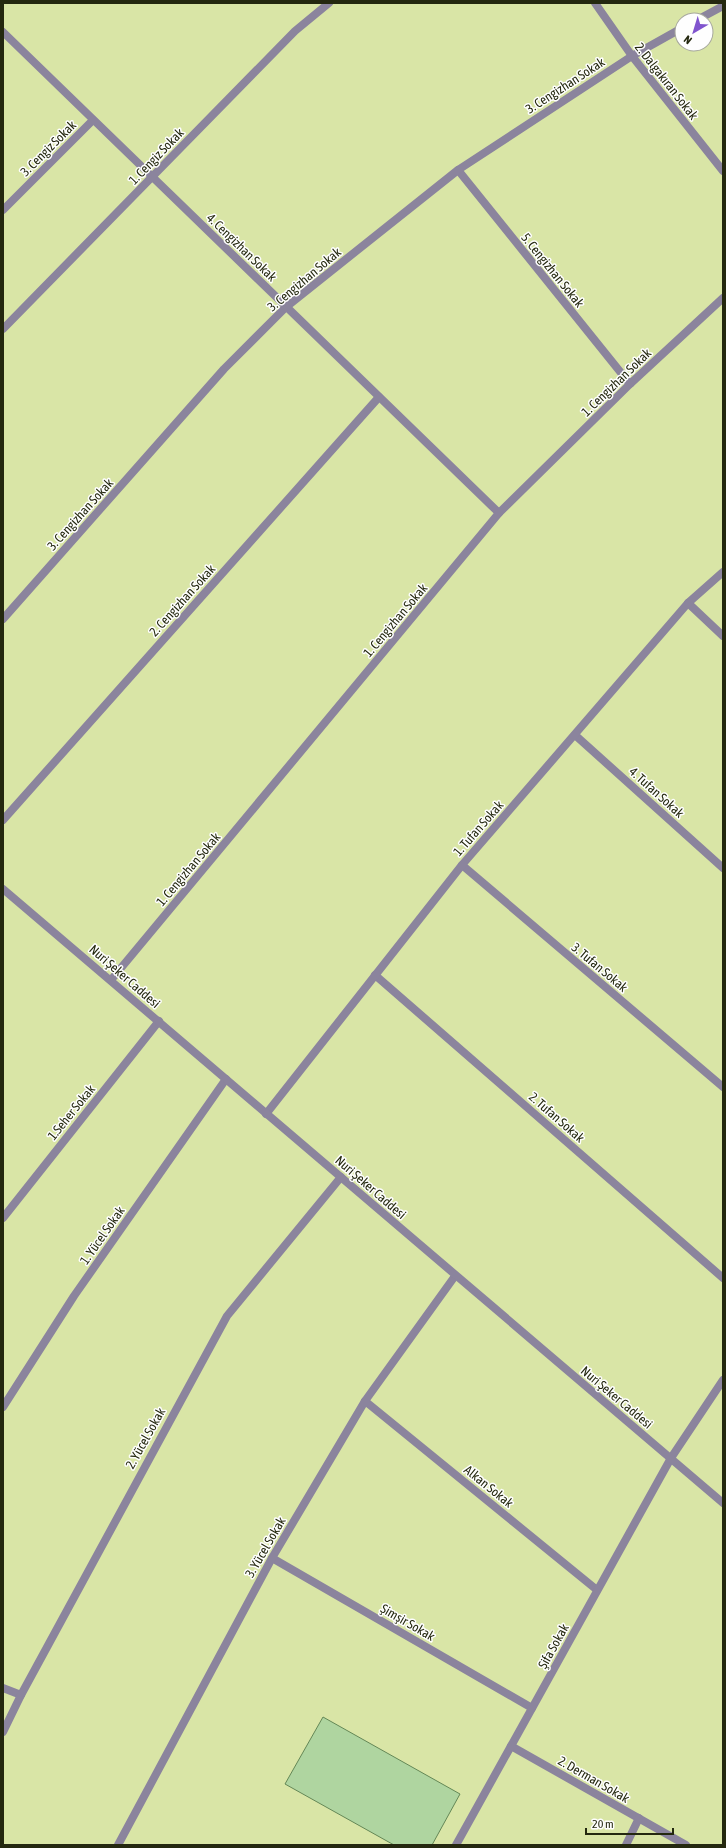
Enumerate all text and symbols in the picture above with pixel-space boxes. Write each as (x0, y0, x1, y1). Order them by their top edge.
north arrow (674, 12, 714, 52)
text: N (682, 33, 694, 47)
street label: 2. Dalgakıran Sokak (632, 40, 701, 123)
street label: 3. Cengizhan Sokak (523, 54, 608, 116)
street label: 3. Cengiz Sokak (17, 117, 79, 179)
street label: 1. Cengiz Sokak (126, 125, 187, 188)
street label: 4. Cengizhan Sokak (204, 210, 280, 285)
street label: 5. Cengizhan Sokak (518, 230, 587, 311)
street label: 3. Cengizhan Sokak (265, 244, 344, 314)
street label: 1. Cengizhan Sokak (578, 345, 654, 419)
street label: 3. Cengizhan Sokak (44, 475, 117, 553)
street label: 2. Cengizhan Sokak (146, 561, 219, 639)
street label: 1. Cengizhan Sokak (360, 580, 431, 660)
street label: 4. Tufan Sokak (626, 764, 687, 821)
street label: 1. Tufan Sokak (450, 797, 507, 859)
street label: 1. Cengizhan Sokak (153, 829, 224, 909)
street label: 3. Tufan Sokak (569, 940, 631, 995)
street label: Nuri Şeker Caddesi (86, 942, 163, 1011)
street label: 1.Seher Sokak (45, 1081, 98, 1143)
street label: 2. Tufan Sokak (526, 1089, 588, 1146)
street label: Nuri Şeker Caddesi (332, 1153, 409, 1222)
street label: 1. Yücel Sokak (77, 1203, 128, 1267)
street label: Nuri Şeker Caddesi (578, 1363, 655, 1432)
street label: 2. Yücel Sokak (123, 1405, 168, 1471)
street label: Alkan Sokak (461, 1462, 516, 1511)
street label: 3. Yücel Sokak (242, 1514, 289, 1580)
street label: Şimşir Sokak (378, 1601, 438, 1644)
street label: Şifa Sokak (535, 1621, 572, 1671)
street label: 2. Derman Sokak (555, 1753, 632, 1806)
scale bar (586, 1810, 673, 1836)
text: 20 m (592, 1817, 614, 1831)

